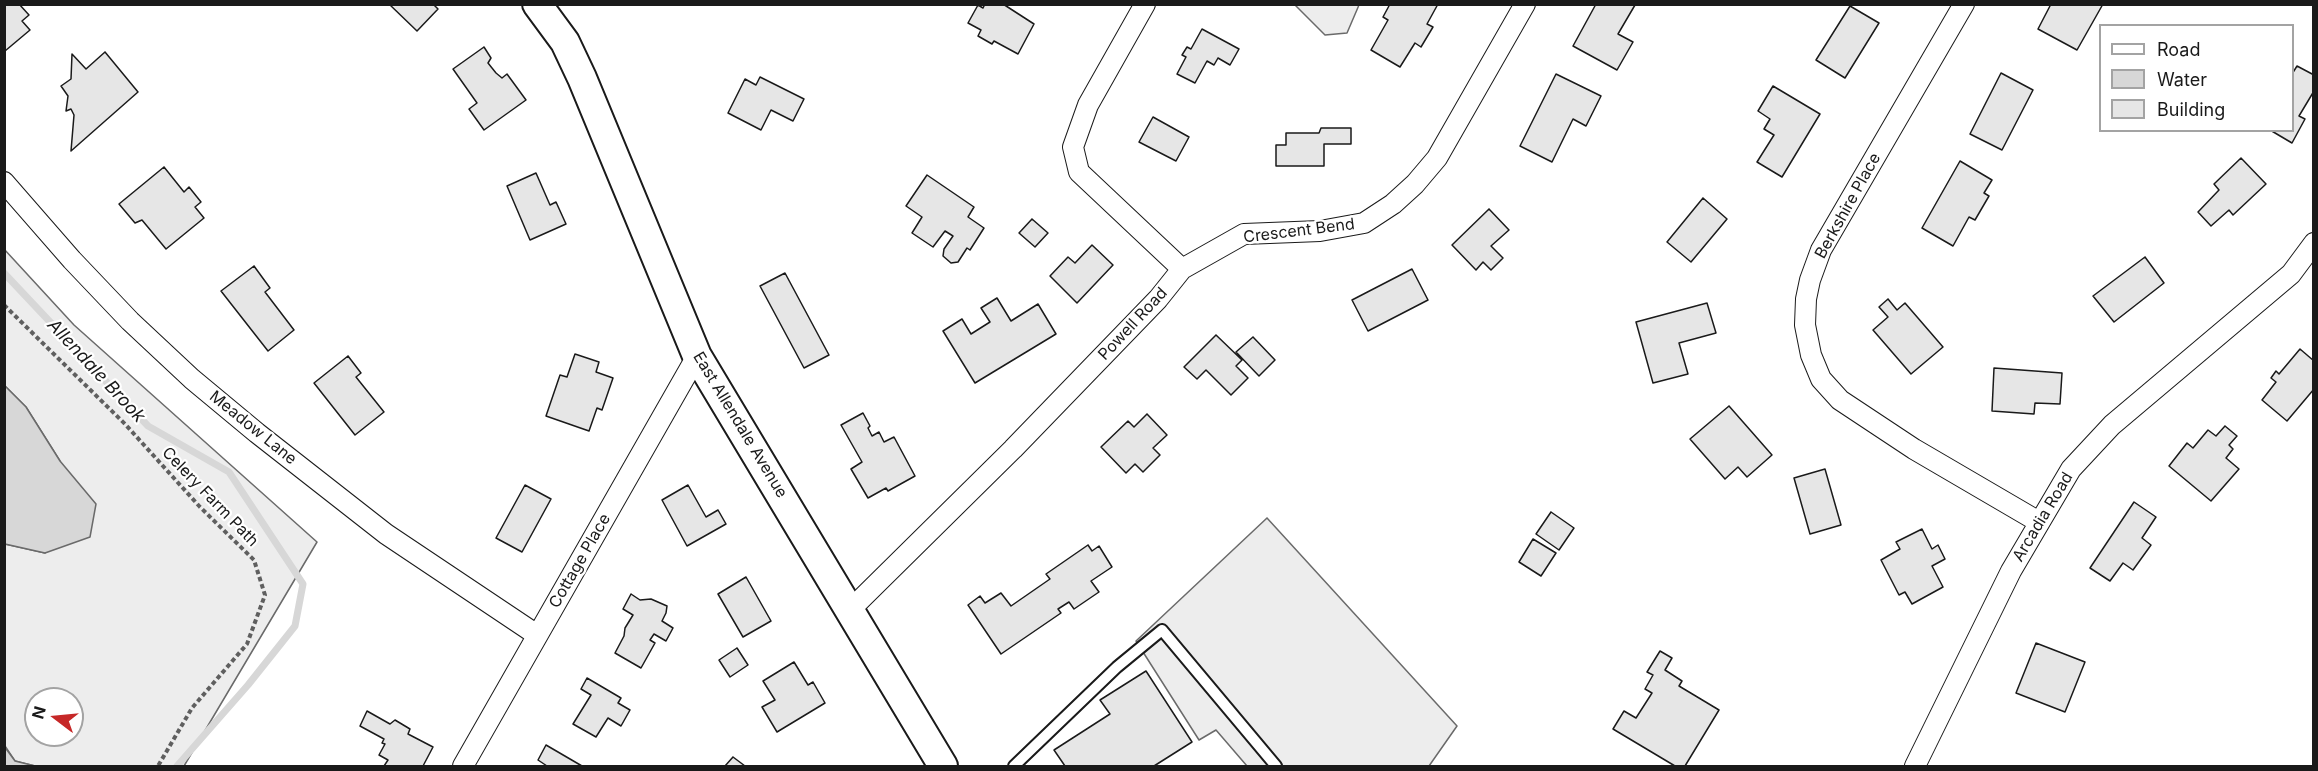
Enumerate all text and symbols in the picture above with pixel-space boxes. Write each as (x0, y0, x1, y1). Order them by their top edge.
legend (2099, 24, 2294, 132)
text: Road (2157, 39, 2200, 60)
text: Water (2157, 69, 2207, 90)
text: Building (2157, 99, 2225, 120)
street label: Berkshire Place (1811, 150, 1885, 262)
street label: Crescent Bend (1242, 215, 1356, 247)
street label: Powell Road (1094, 284, 1172, 364)
water label: Allendale Brook (42, 315, 150, 427)
street label: East Allendale Avenue (689, 348, 791, 502)
street label: Meadow Lane (206, 387, 300, 469)
street label: Celery Farm Path (158, 443, 262, 551)
street label: Arcadia Road (2009, 469, 2077, 565)
street label: Cottage Place (545, 510, 615, 612)
north arrow (24, 687, 84, 747)
text: N (27, 704, 50, 721)

